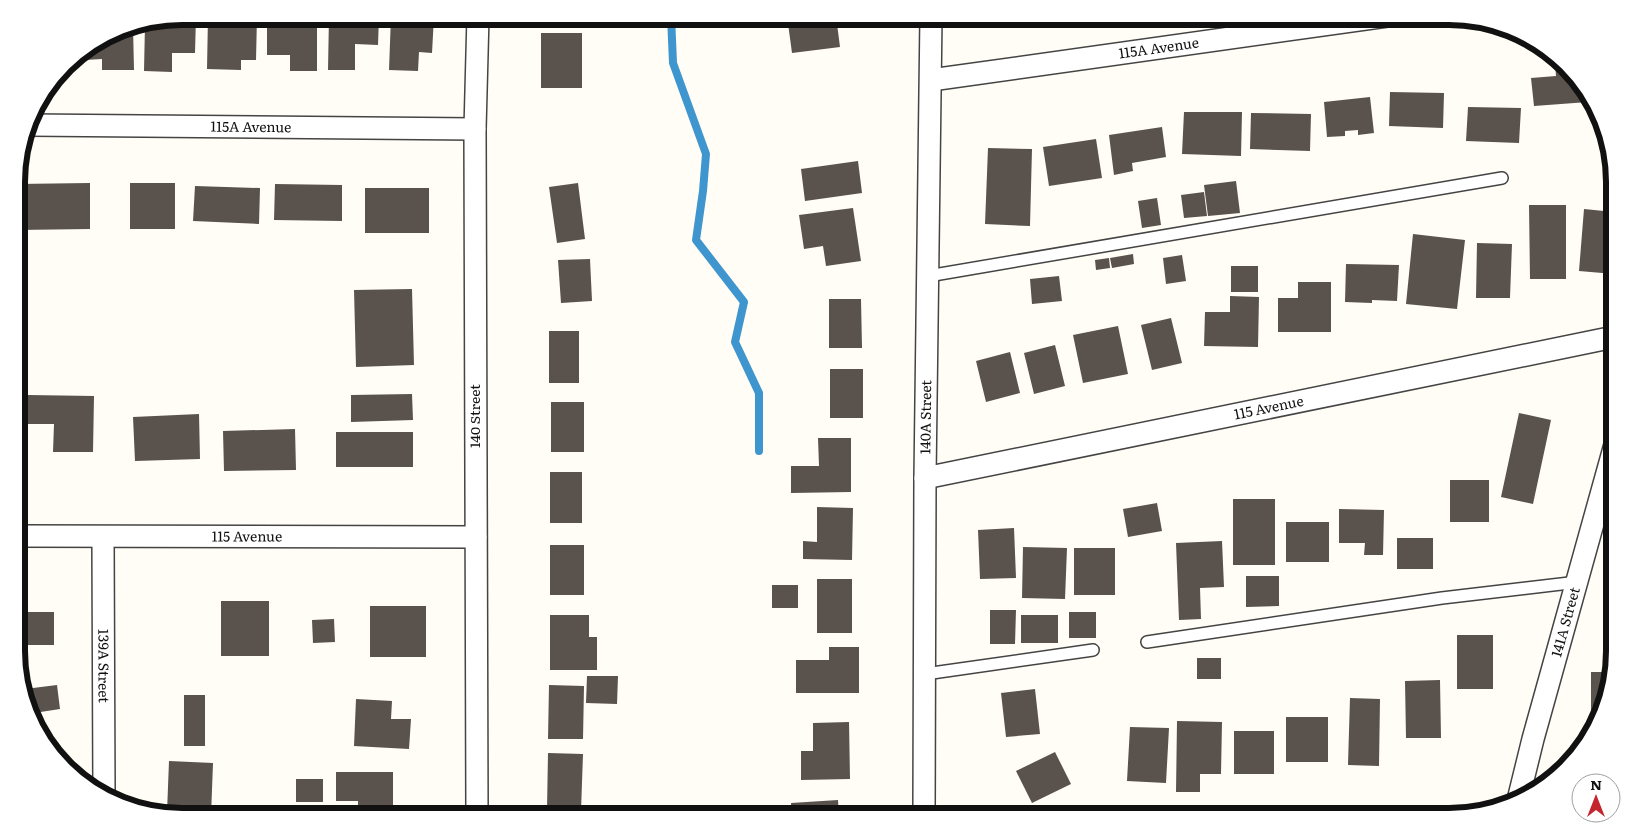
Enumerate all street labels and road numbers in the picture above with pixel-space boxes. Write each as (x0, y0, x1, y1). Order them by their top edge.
street label: 115A Avenue (1117, 32, 1200, 63)
street label: 115A Avenue (210, 116, 292, 136)
street label: 140A Street (914, 379, 935, 454)
street label: 140 Street (464, 384, 484, 448)
street label: 115 Avenue (1232, 390, 1305, 424)
street label: 115 Avenue (212, 525, 282, 546)
street label: 141A Street (1545, 584, 1584, 659)
street label: 139A Street (94, 629, 115, 703)

